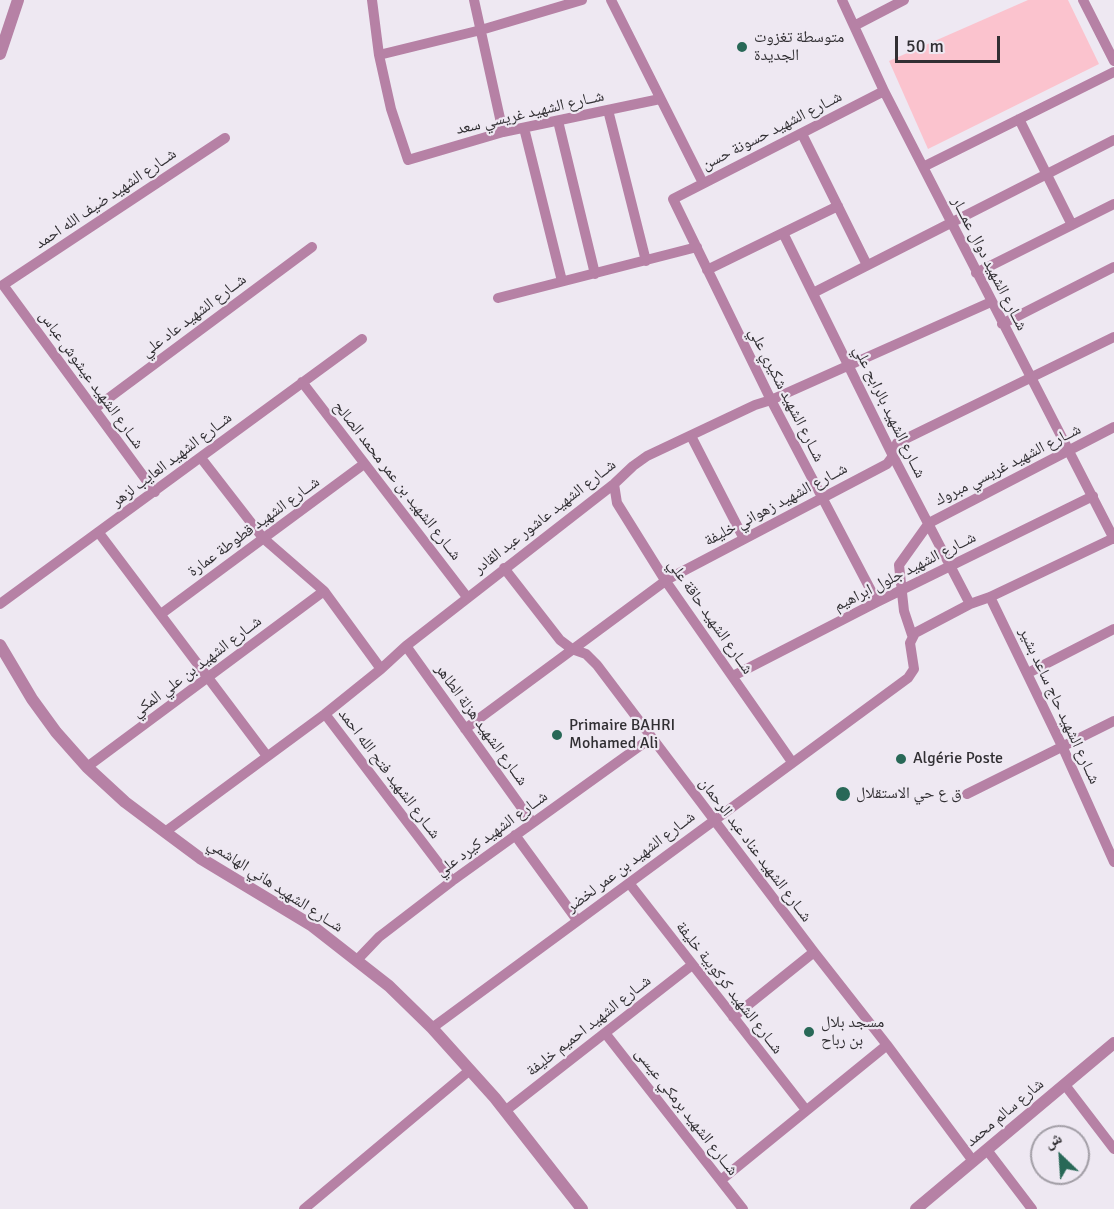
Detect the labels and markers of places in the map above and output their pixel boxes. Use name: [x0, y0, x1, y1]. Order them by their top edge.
place label: متوسطة تغزوت الجديدة: [754, 28, 844, 66]
marker: متوسطة تغزوت الجديدة: [735, 40, 749, 54]
place label: Primaire BAHRI Mohamed Ali: [569, 716, 675, 754]
marker: Primaire BAHRI Mohamed Ali: [550, 728, 564, 742]
place label: Algérie Poste: [913, 749, 1003, 769]
marker: Algérie Poste: [894, 752, 908, 766]
place label: ق ع حي الاستقلال: [856, 784, 962, 804]
marker: ق ع حي الاستقلال: [834, 785, 852, 803]
place label: مسجد بلال بن رباح: [821, 1013, 884, 1051]
marker: مسجد بلال بن رباح: [802, 1025, 816, 1039]

